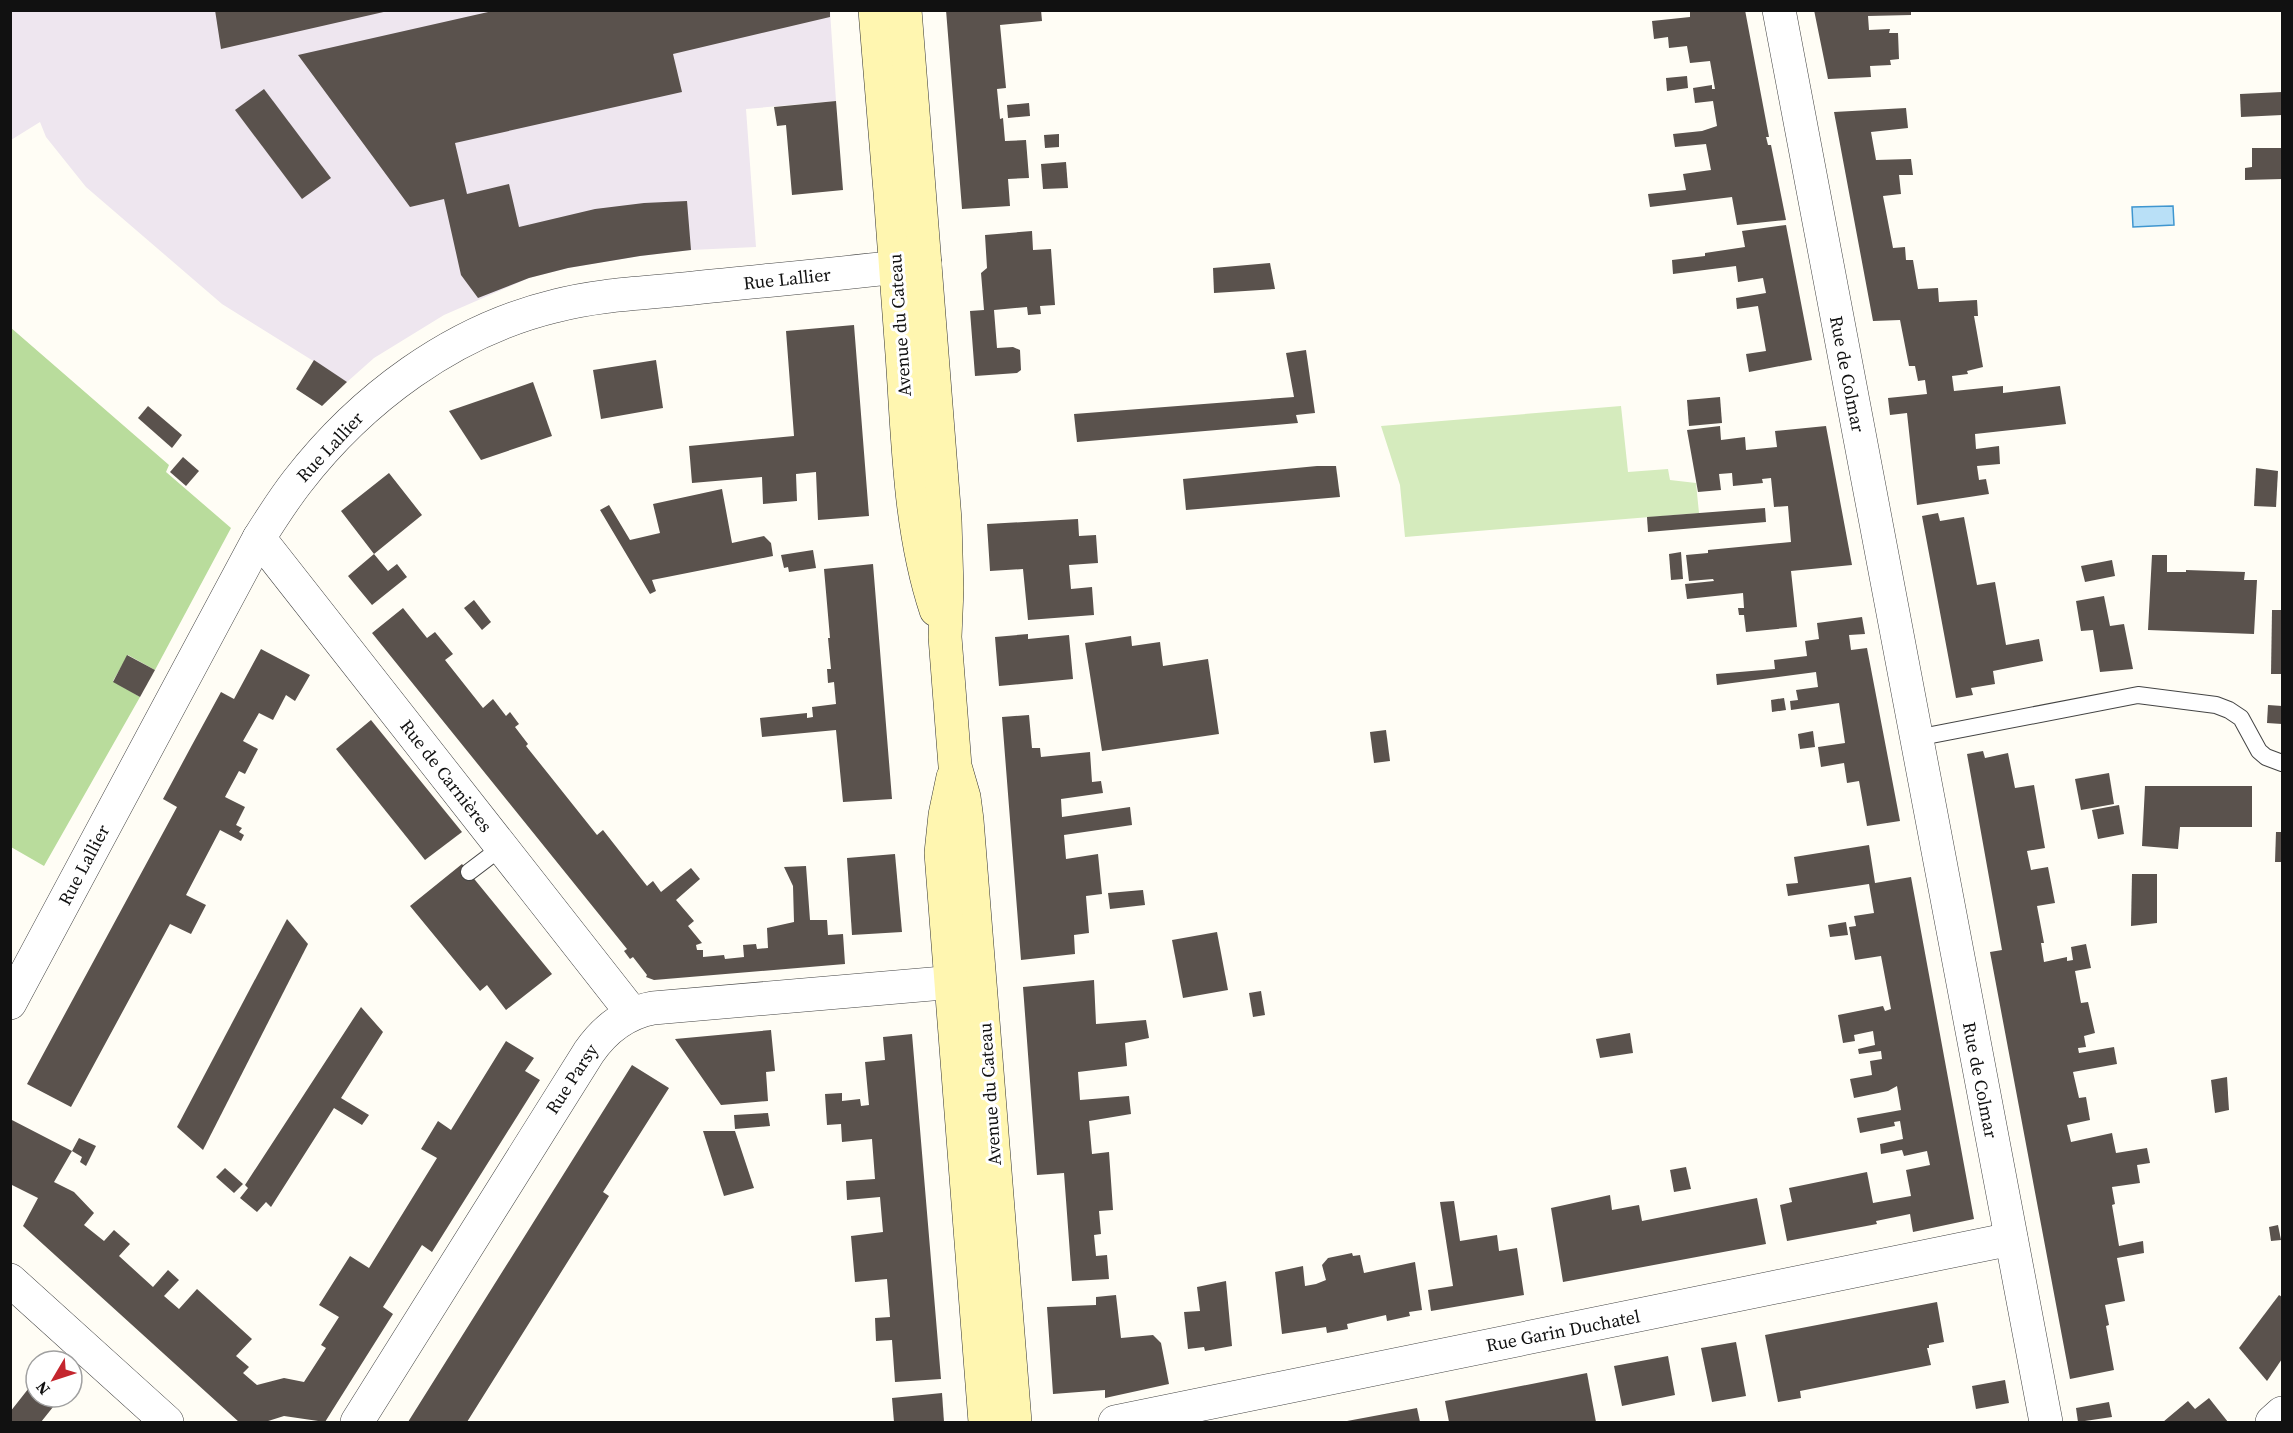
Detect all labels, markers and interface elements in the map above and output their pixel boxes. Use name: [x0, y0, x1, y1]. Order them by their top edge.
street label: Avenue du Cateau: [882, 253, 917, 397]
street label: Rue Lallier: [742, 261, 832, 296]
street label: Rue de Colmar: [1824, 314, 1871, 435]
street label: Rue Lallier: [290, 406, 369, 487]
street label: Rue de Carnières: [394, 714, 498, 837]
street label: Rue Lallier: [52, 820, 115, 909]
street label: Rue de Colmar: [1957, 1020, 2004, 1141]
street label: Avenue du Cateau: [972, 1022, 1007, 1166]
street label: Rue Parsy: [539, 1038, 604, 1119]
street label: Rue Garin Duchatel: [1484, 1303, 1642, 1358]
north arrow: [24, 1349, 84, 1409]
text: N: [30, 1377, 55, 1400]

